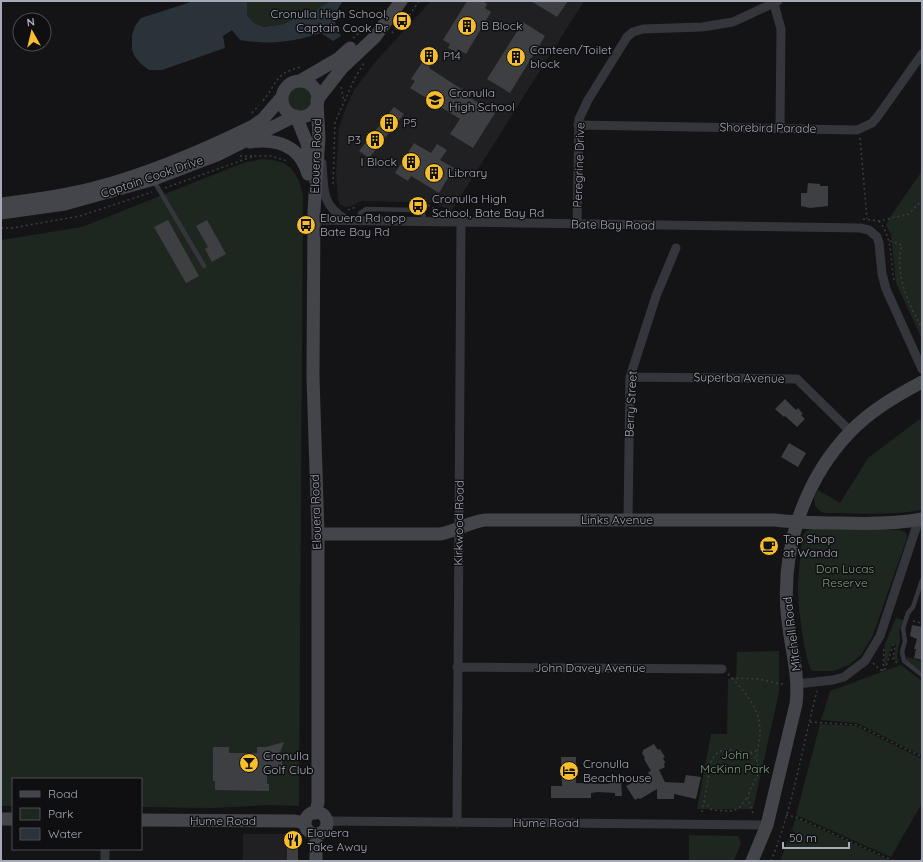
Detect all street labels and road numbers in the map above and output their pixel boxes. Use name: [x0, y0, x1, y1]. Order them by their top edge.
street label: Elouera Road: [307, 118, 324, 194]
street label: Shorebird Parade: [719, 119, 817, 136]
street label: Peregrine Drive: [570, 122, 587, 208]
street label: Captain Cook Drive: [99, 152, 205, 201]
street label: Bate Bay Road: [571, 216, 655, 233]
street label: Superba Avenue: [693, 369, 785, 386]
street label: Berry Street: [621, 370, 640, 438]
street label: Elouera Road: [307, 474, 324, 550]
street label: Kirkwood Road: [450, 480, 467, 566]
street label: Links Avenue: [581, 512, 653, 527]
street label: Mitchell Road: [779, 596, 804, 672]
street label: John Davey Avenue: [534, 660, 646, 675]
street label: Hume Road: [190, 813, 256, 828]
street label: Hume Road: [513, 815, 579, 830]

